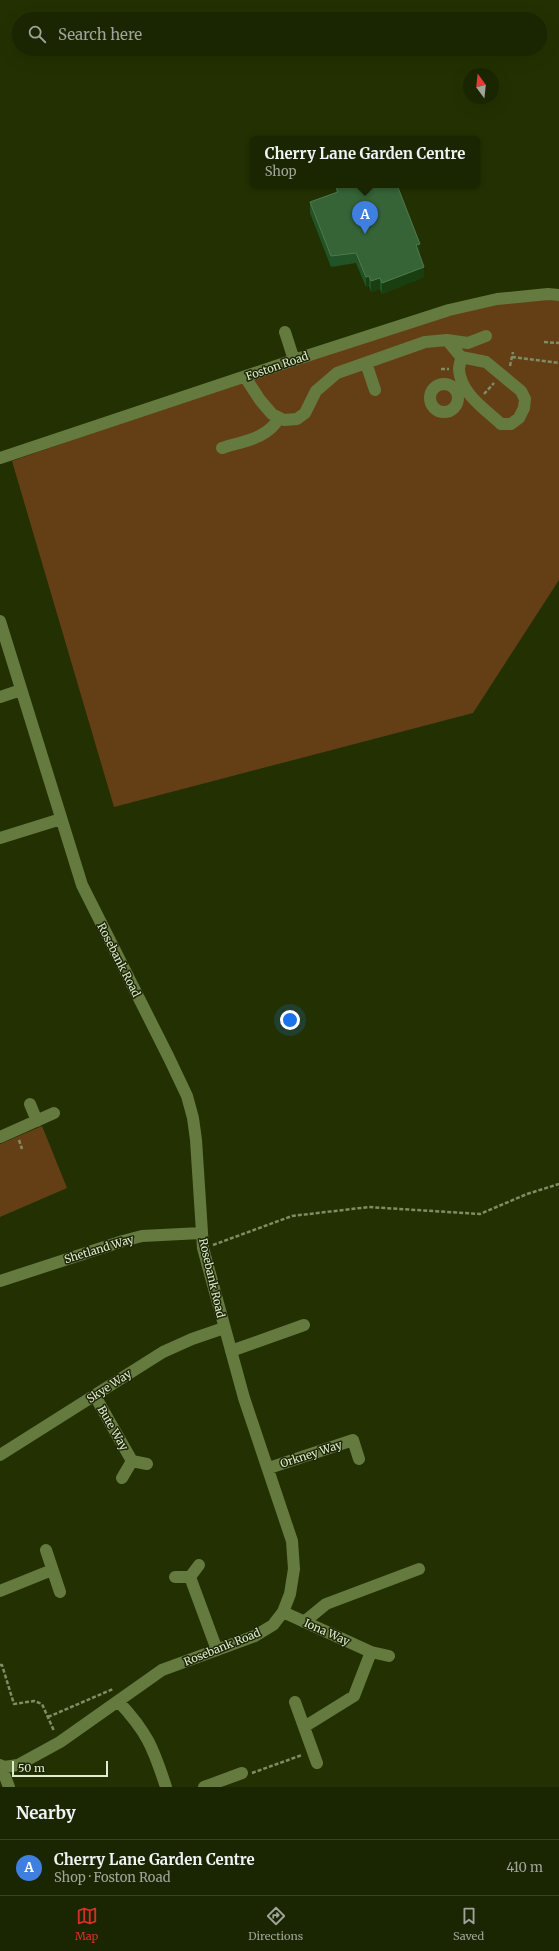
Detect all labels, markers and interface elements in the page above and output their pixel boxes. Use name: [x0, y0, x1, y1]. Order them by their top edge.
search box: [12, 12, 547, 56]
icon: search: [26, 23, 48, 45]
text: Search here: [58, 25, 142, 44]
north arrow: [463, 68, 499, 104]
popup: [250, 136, 480, 188]
text: Cherry Lane Garden Centre: [265, 144, 465, 163]
text: Shop: [265, 163, 297, 180]
pin: A: [352, 201, 378, 234]
street label: Foston Road: [244, 349, 310, 383]
street label: Rosebank Road: [94, 921, 144, 1000]
your location: [280, 1010, 300, 1030]
street label: Shetland Way: [62, 1232, 136, 1266]
street label: Rosebank Road: [196, 1237, 228, 1320]
street label: Skye Way: [84, 1366, 135, 1406]
street label: Bute Way: [95, 1403, 132, 1453]
street label: Orkney Way: [278, 1437, 344, 1471]
street label: Iona Way: [302, 1616, 353, 1649]
street label: Rosebank Road: [182, 1625, 263, 1669]
scale bar: [12, 1759, 108, 1778]
text: 50 m: [18, 1761, 45, 1775]
text: Nearby: [16, 1802, 76, 1824]
text: Cherry Lane Garden Centre: [54, 1850, 255, 1869]
text: A: [24, 1859, 34, 1876]
text: 410 m: [506, 1859, 543, 1876]
text: Shop · Foston Road: [54, 1869, 171, 1886]
tab: Map: [75, 1905, 98, 1943]
tab: Directions: [248, 1905, 303, 1943]
tab: Saved: [453, 1905, 484, 1943]

